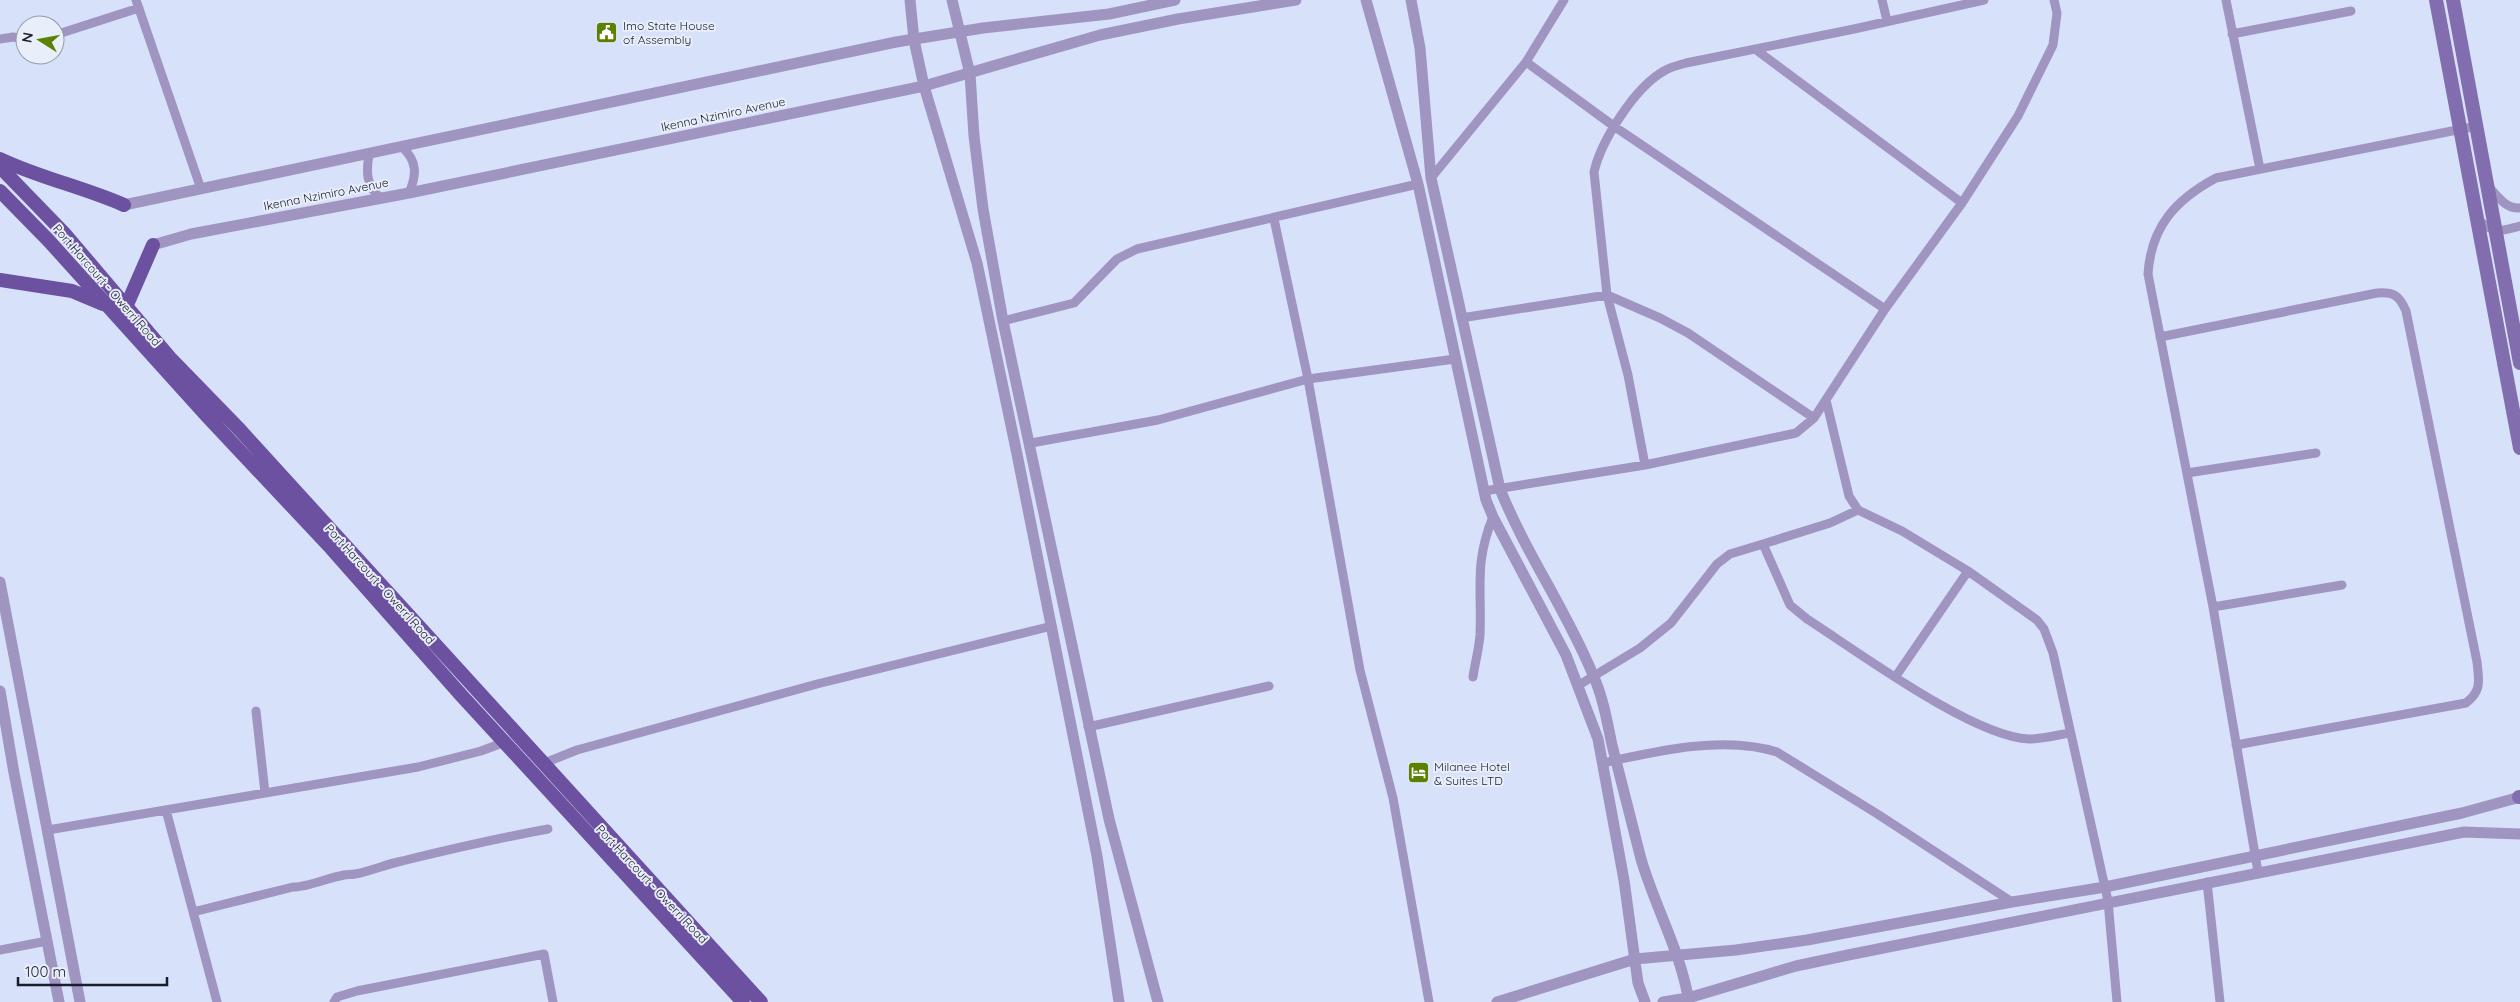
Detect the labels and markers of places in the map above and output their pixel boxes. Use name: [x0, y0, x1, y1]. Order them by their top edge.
place label: Imo State House of Assembly: [623, 18, 715, 47]
public building icon: Imo State House of Assembly: [595, 20, 619, 44]
place label: Milanee Hotel & Suites LTD: [1434, 759, 1510, 788]
hotel icon: Milanee Hotel & Suites LTD: [1406, 761, 1430, 785]

